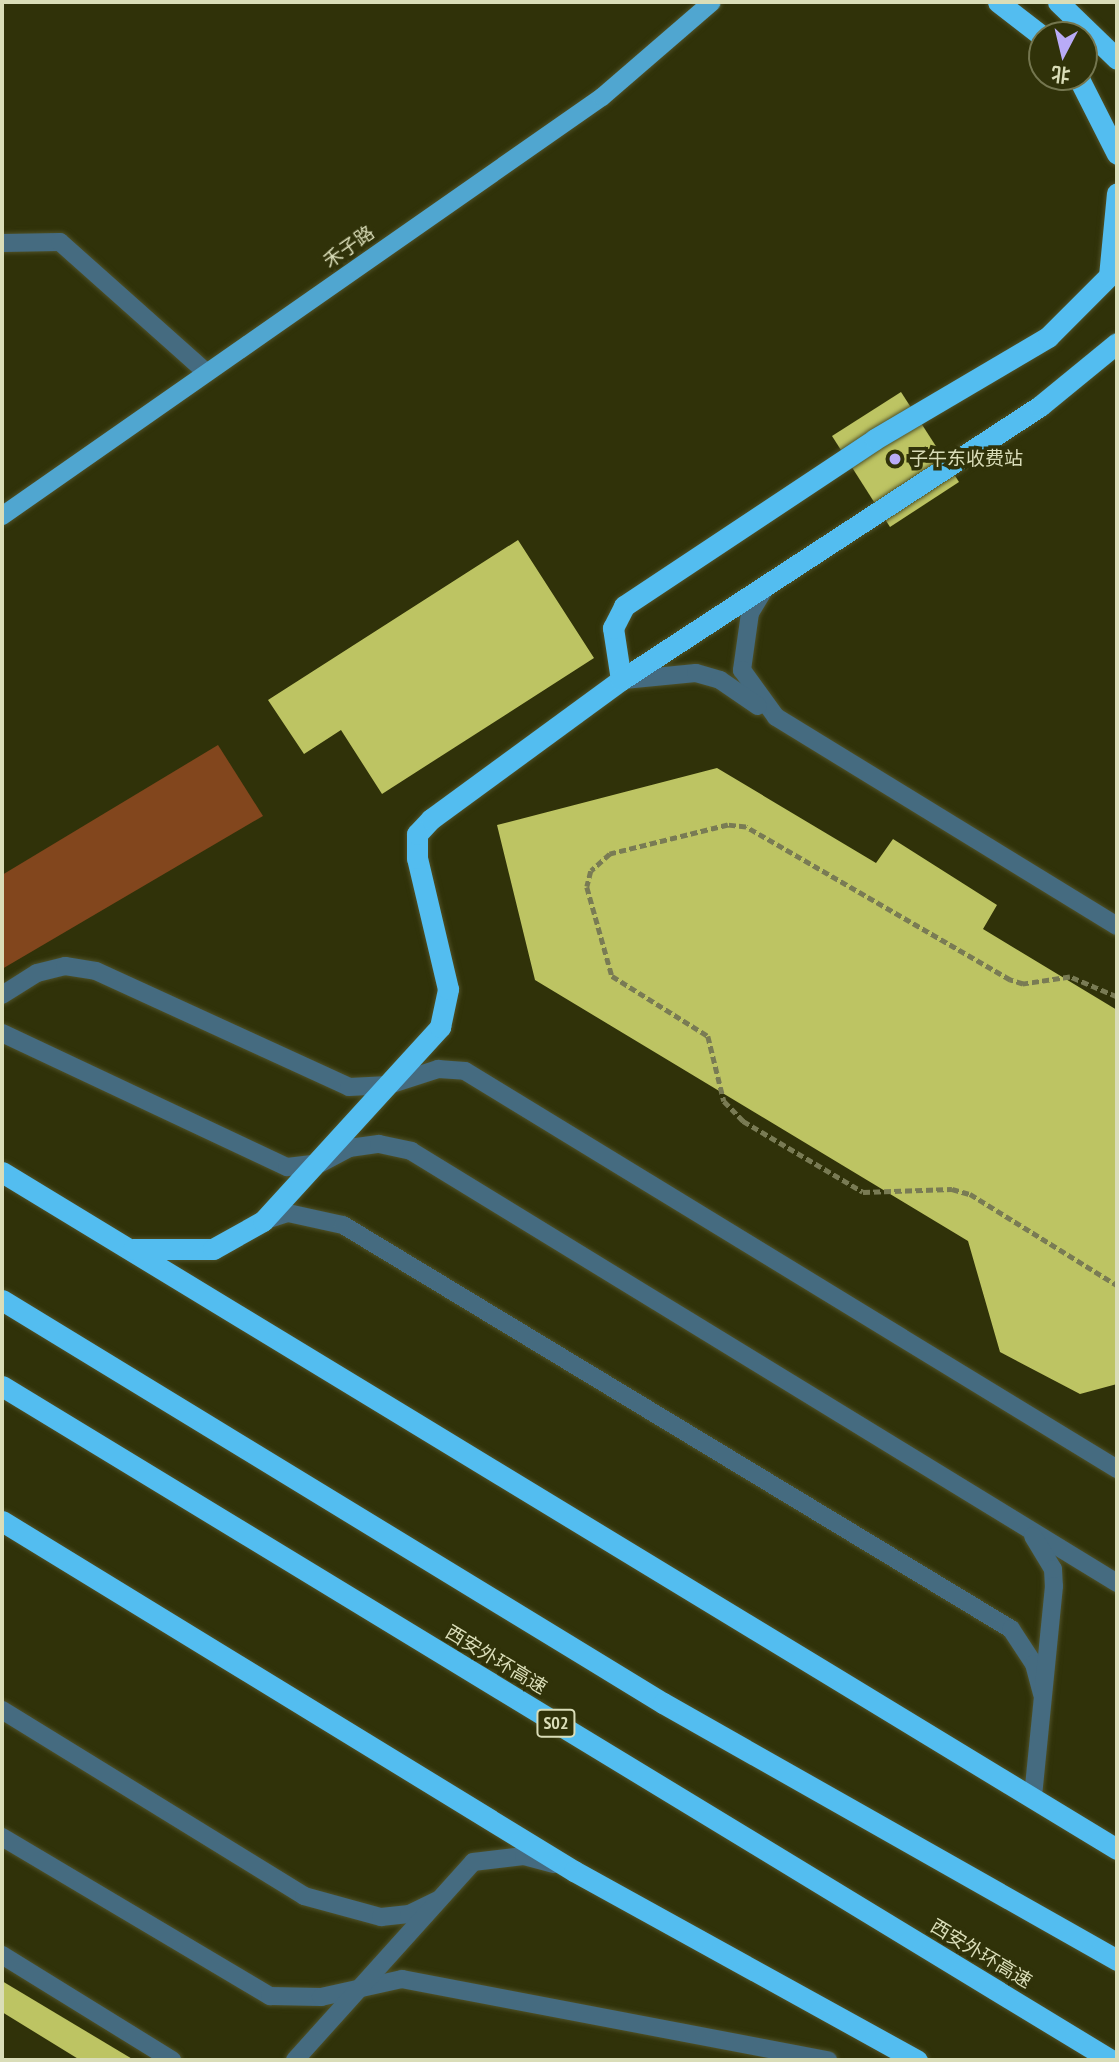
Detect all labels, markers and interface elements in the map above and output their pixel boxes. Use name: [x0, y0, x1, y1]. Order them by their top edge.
north arrow: [1028, 21, 1098, 91]
text: 北: [1050, 62, 1072, 88]
street label: 禾子路: [319, 221, 379, 273]
place label: 子午东收费站: [909, 448, 1023, 470]
marker: 子午东收费站: [887, 451, 903, 467]
street label: 西安外环高速: [441, 1621, 551, 1699]
road number: S02: [535, 1708, 577, 1738]
street label: 西安外环高速: [926, 1915, 1036, 1993]

